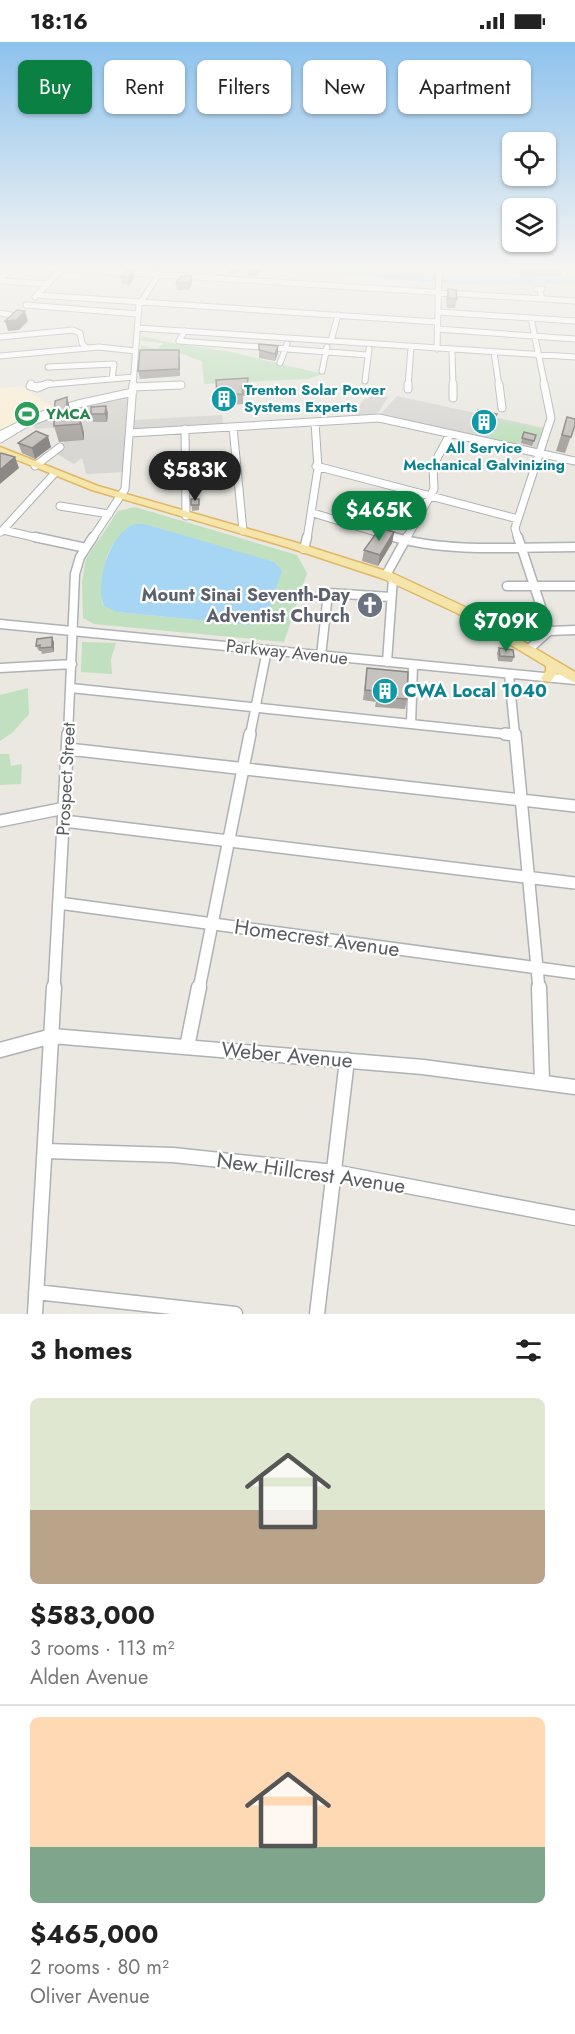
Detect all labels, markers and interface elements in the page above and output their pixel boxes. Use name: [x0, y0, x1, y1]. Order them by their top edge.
text: 18:16: [30, 5, 88, 37]
chip: Buy: [18, 60, 92, 114]
chip: Rent: [104, 60, 185, 114]
chip: Filters: [197, 60, 291, 114]
chip: New: [303, 60, 386, 114]
chip: Apartment: [398, 60, 531, 114]
map controls: [502, 132, 556, 252]
button: locate: [502, 132, 556, 186]
button: layers: [502, 198, 556, 252]
place label: Trenton Solar Power Systems Experts: [244, 379, 386, 418]
building icon: Trenton Solar Power Systems Experts: [209, 384, 239, 414]
sports icon: YMCA: [12, 399, 42, 429]
place label: YMCA: [45, 403, 92, 425]
building icon: All Service Mechanical Galvinizing: [469, 407, 499, 437]
place label: All Service Mechanical Galvinizing: [403, 437, 565, 476]
pin: $583K: [153, 451, 237, 502]
text: $583K: [163, 456, 227, 485]
pin: $465K: [337, 491, 421, 542]
text: $465K: [346, 496, 412, 525]
place label: Mount Sinai Seventh-Day Adventist Church: [142, 582, 351, 629]
church icon: Mount Sinai Seventh-Day Adventist Church: [355, 590, 385, 620]
pin: $709K: [464, 602, 548, 653]
text: $709K: [473, 607, 539, 636]
street label: Parkway Avenue: [225, 633, 349, 671]
building icon: CWA Local 1040: [370, 676, 400, 706]
place label: CWA Local 1040: [404, 678, 547, 704]
street label: Prospect Street: [50, 721, 82, 836]
street label: Homecrest Avenue: [232, 912, 402, 964]
street label: Weber Avenue: [220, 1034, 354, 1076]
street label: New Hillcrest Avenue: [215, 1145, 408, 1201]
text: 3 homes: [30, 1331, 132, 1369]
icon: filters: [512, 1334, 545, 1367]
icon: home: [234, 1437, 342, 1545]
text: $583,000: [30, 1596, 155, 1634]
text: 3 rooms · 113 m²: [30, 1634, 174, 1663]
text: Alden Avenue: [30, 1663, 148, 1692]
icon: home: [234, 1756, 342, 1864]
text: $465,000: [30, 1915, 159, 1953]
text: 2 rooms · 80 m²: [30, 1953, 169, 1982]
text: Oliver Avenue: [30, 1982, 150, 2011]

